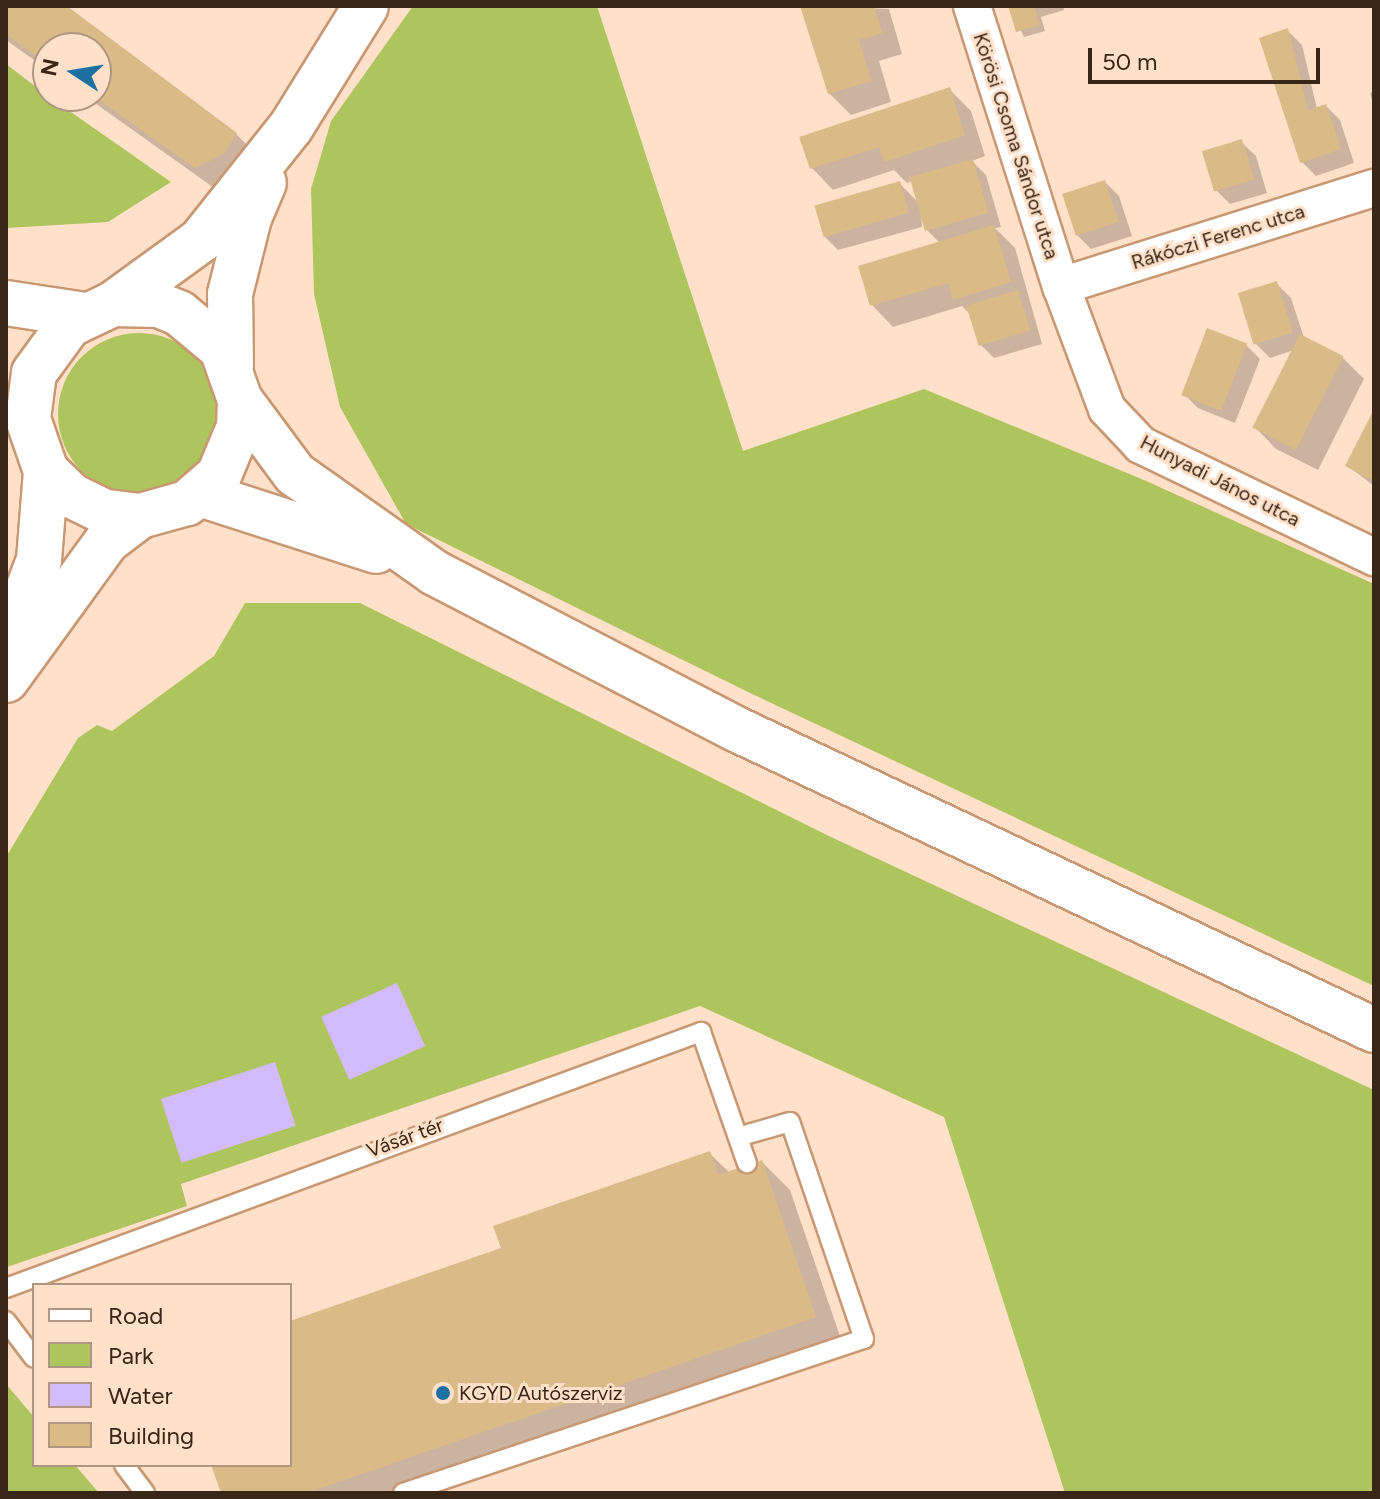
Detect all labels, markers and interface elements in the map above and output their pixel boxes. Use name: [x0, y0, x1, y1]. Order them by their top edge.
street label: Körösi Csoma Sándor utca: [968, 30, 1064, 262]
north arrow: [32, 32, 112, 112]
scale bar: [1092, 32, 1324, 82]
text: 50 m: [1102, 47, 1158, 76]
text: N: [35, 56, 65, 78]
street label: Rákóczi Ferenc utca: [1128, 199, 1308, 275]
street label: Hunyadi János utca: [1136, 430, 1304, 532]
street label: Vásár tér: [363, 1113, 447, 1163]
legend: [32, 1283, 292, 1467]
text: Road: [108, 1301, 163, 1330]
text: Park: [108, 1341, 154, 1370]
text: Water: [108, 1381, 173, 1410]
place label: KGYD Autószerviz: [459, 1381, 623, 1405]
marker: KGYD Autószerviz: [434, 1384, 452, 1402]
text: Building: [108, 1421, 194, 1450]

